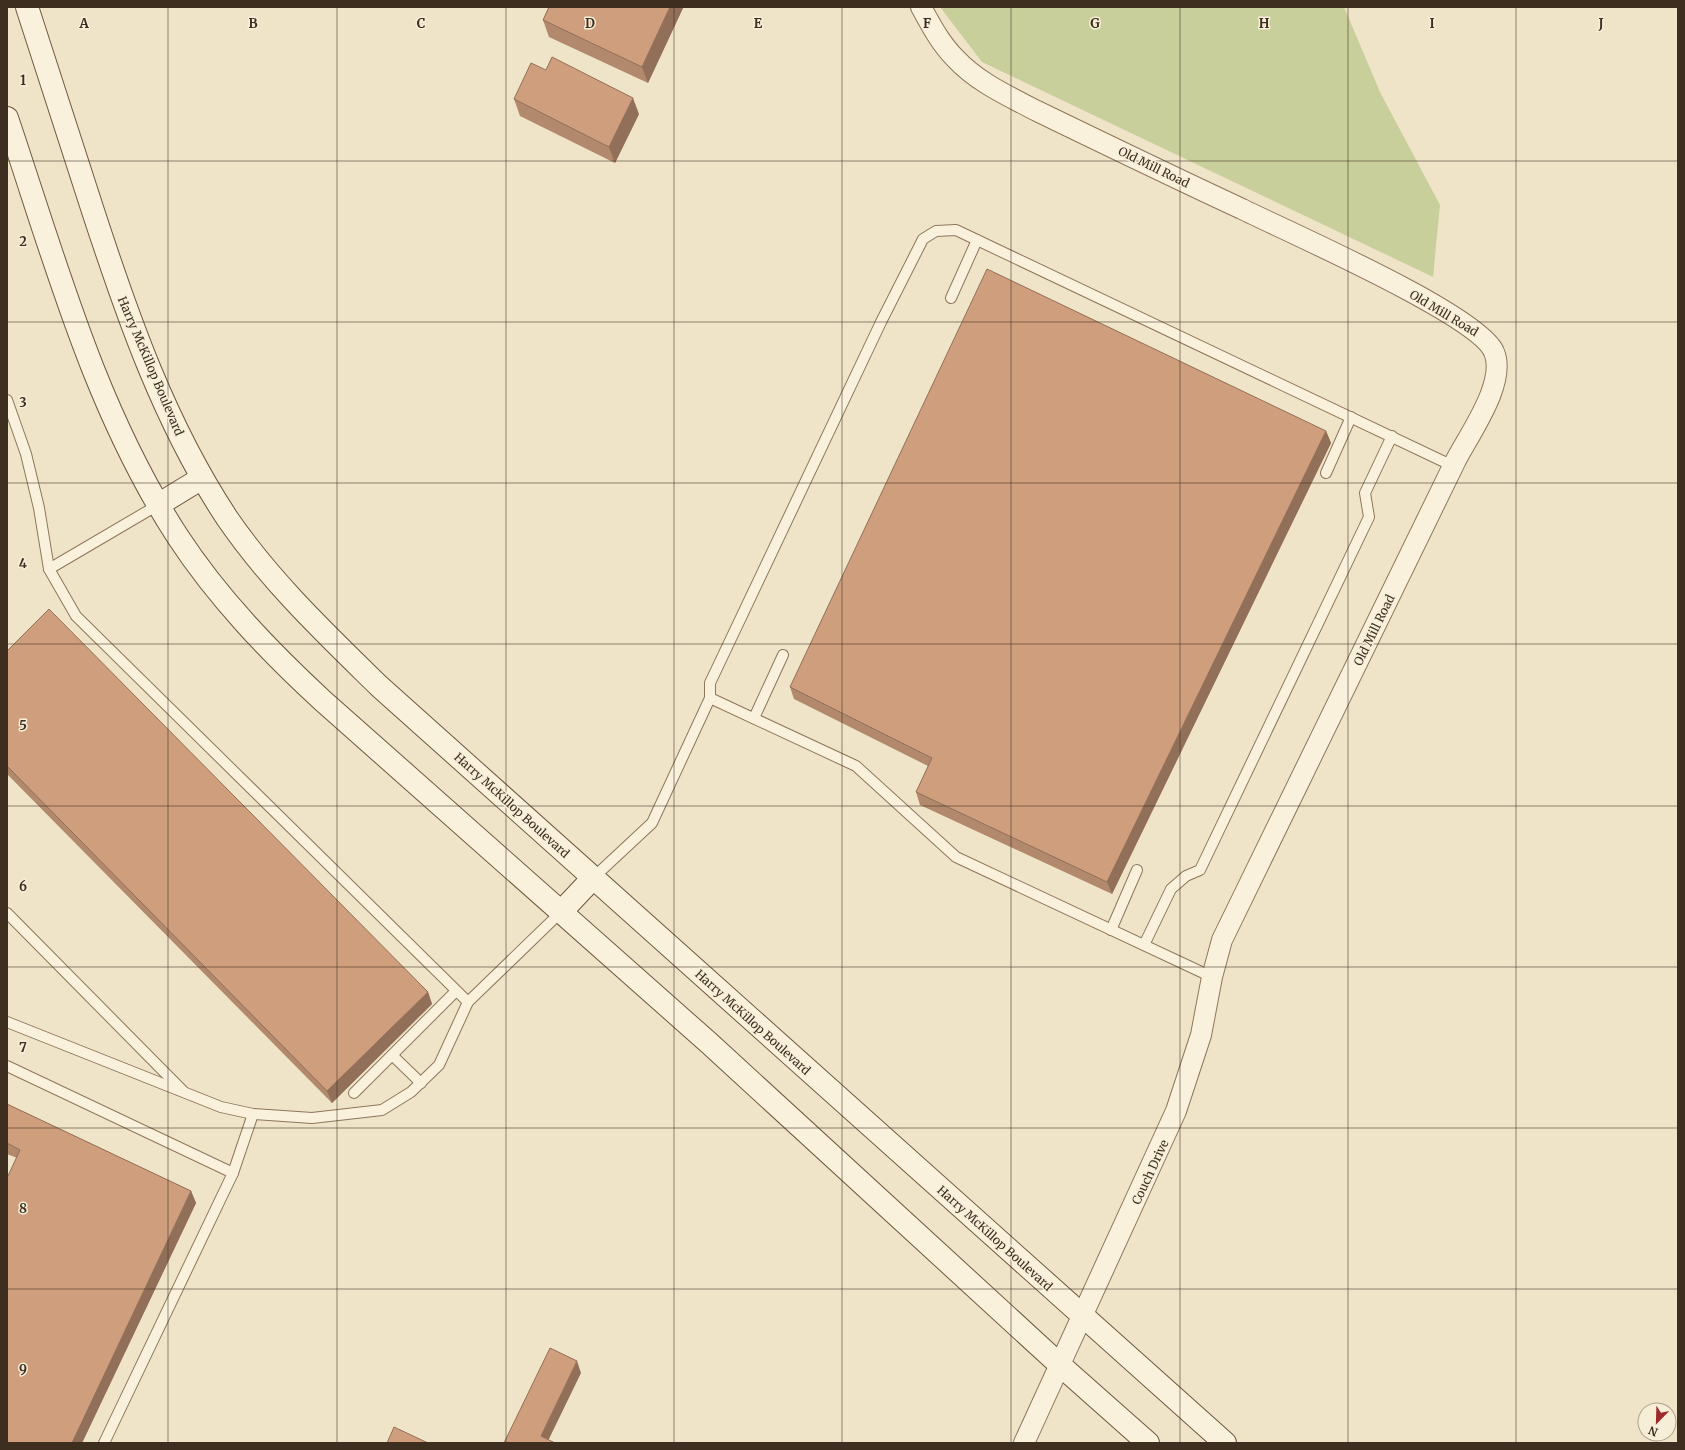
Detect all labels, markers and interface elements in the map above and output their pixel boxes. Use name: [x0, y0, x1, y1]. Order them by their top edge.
text: A: [78, 15, 89, 32]
text: B: [248, 15, 258, 32]
text: C: [417, 15, 426, 32]
text: D: [585, 15, 595, 32]
text: E: [754, 15, 763, 32]
text: F: [923, 15, 931, 32]
text: G: [1090, 15, 1100, 32]
text: H: [1259, 15, 1270, 32]
text: I: [1429, 15, 1435, 32]
text: J: [1597, 15, 1604, 32]
text: 1: [20, 72, 26, 89]
street label: Old Mill Road: [1116, 143, 1192, 191]
text: 2: [19, 233, 27, 250]
street label: Old Mill Road: [1407, 287, 1481, 339]
street label: Harry McKillop Boulevard: [115, 294, 187, 438]
text: 3: [19, 394, 27, 411]
text: 4: [19, 555, 28, 572]
street label: Old Mill Road: [1350, 592, 1398, 668]
text: 5: [19, 717, 27, 734]
street label: Harry McKillop Boulevard: [451, 749, 573, 861]
text: 6: [19, 878, 27, 895]
street label: Harry McKillop Boulevard: [692, 966, 814, 1078]
text: 7: [19, 1039, 27, 1056]
street label: Couch Drive: [1128, 1137, 1172, 1207]
street label: Harry McKillop Boulevard: [934, 1182, 1056, 1294]
text: 8: [19, 1200, 27, 1217]
text: 9: [19, 1361, 27, 1378]
north arrow: [1637, 1402, 1677, 1442]
text: N: [1646, 1423, 1660, 1439]

